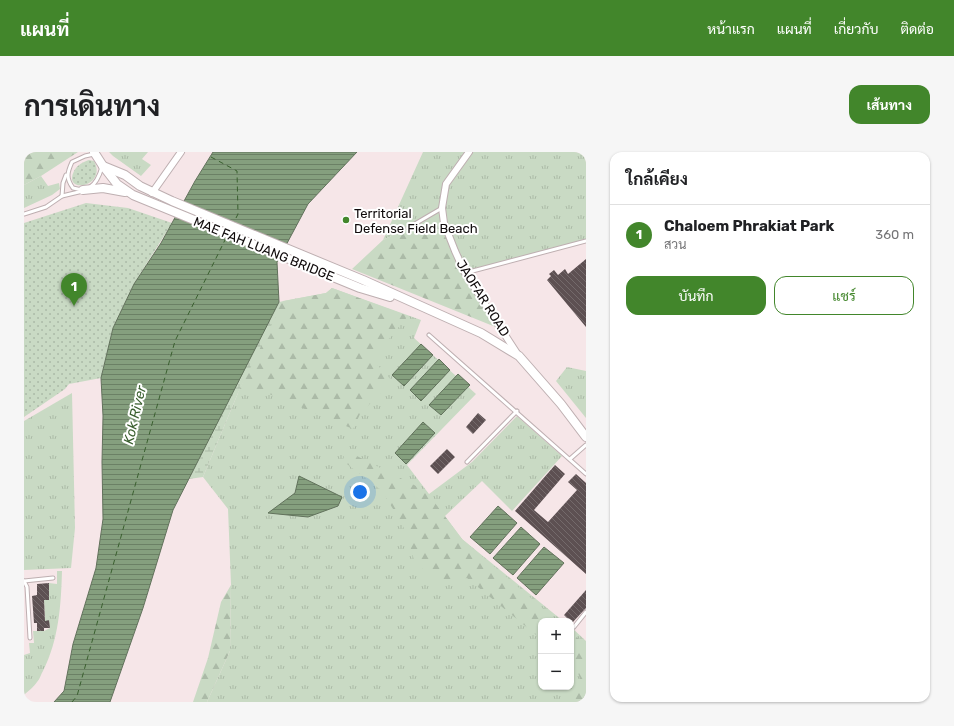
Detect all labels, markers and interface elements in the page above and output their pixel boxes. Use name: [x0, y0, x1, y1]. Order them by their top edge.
text: แผนที่: [20, 18, 69, 41]
text: หน้าแรก: [707, 21, 755, 38]
text: แผนที่: [777, 21, 812, 38]
text: เกี่ยวกับ: [834, 21, 878, 38]
text: ติดต่อ: [900, 21, 934, 38]
button: เส้นทาง: [849, 85, 930, 124]
text: การเดินทาง: [24, 90, 160, 123]
text: ใกล้เคียง: [626, 169, 688, 189]
place label: Territorial Defense Field Beach: [354, 206, 478, 236]
street label: MAE FAH LUANG BRIDGE: [191, 214, 337, 284]
marker: Territorial Defense Field Beach: [341, 215, 351, 225]
text: Chaloem Phrakiat Park: [664, 217, 834, 235]
text: 1: [636, 227, 642, 242]
text: 360 m: [875, 227, 914, 242]
text: สวน: [664, 237, 686, 252]
street label: JAOFAR ROAD: [453, 257, 513, 339]
pin: 1: [61, 273, 87, 306]
button: บันทึก: [626, 276, 766, 315]
button: แชร์: [774, 276, 914, 315]
water label: Kok River: [120, 383, 150, 446]
your location: [350, 482, 370, 502]
map controls: [538, 618, 574, 690]
button: +: [538, 618, 574, 654]
button: −: [538, 654, 574, 690]

